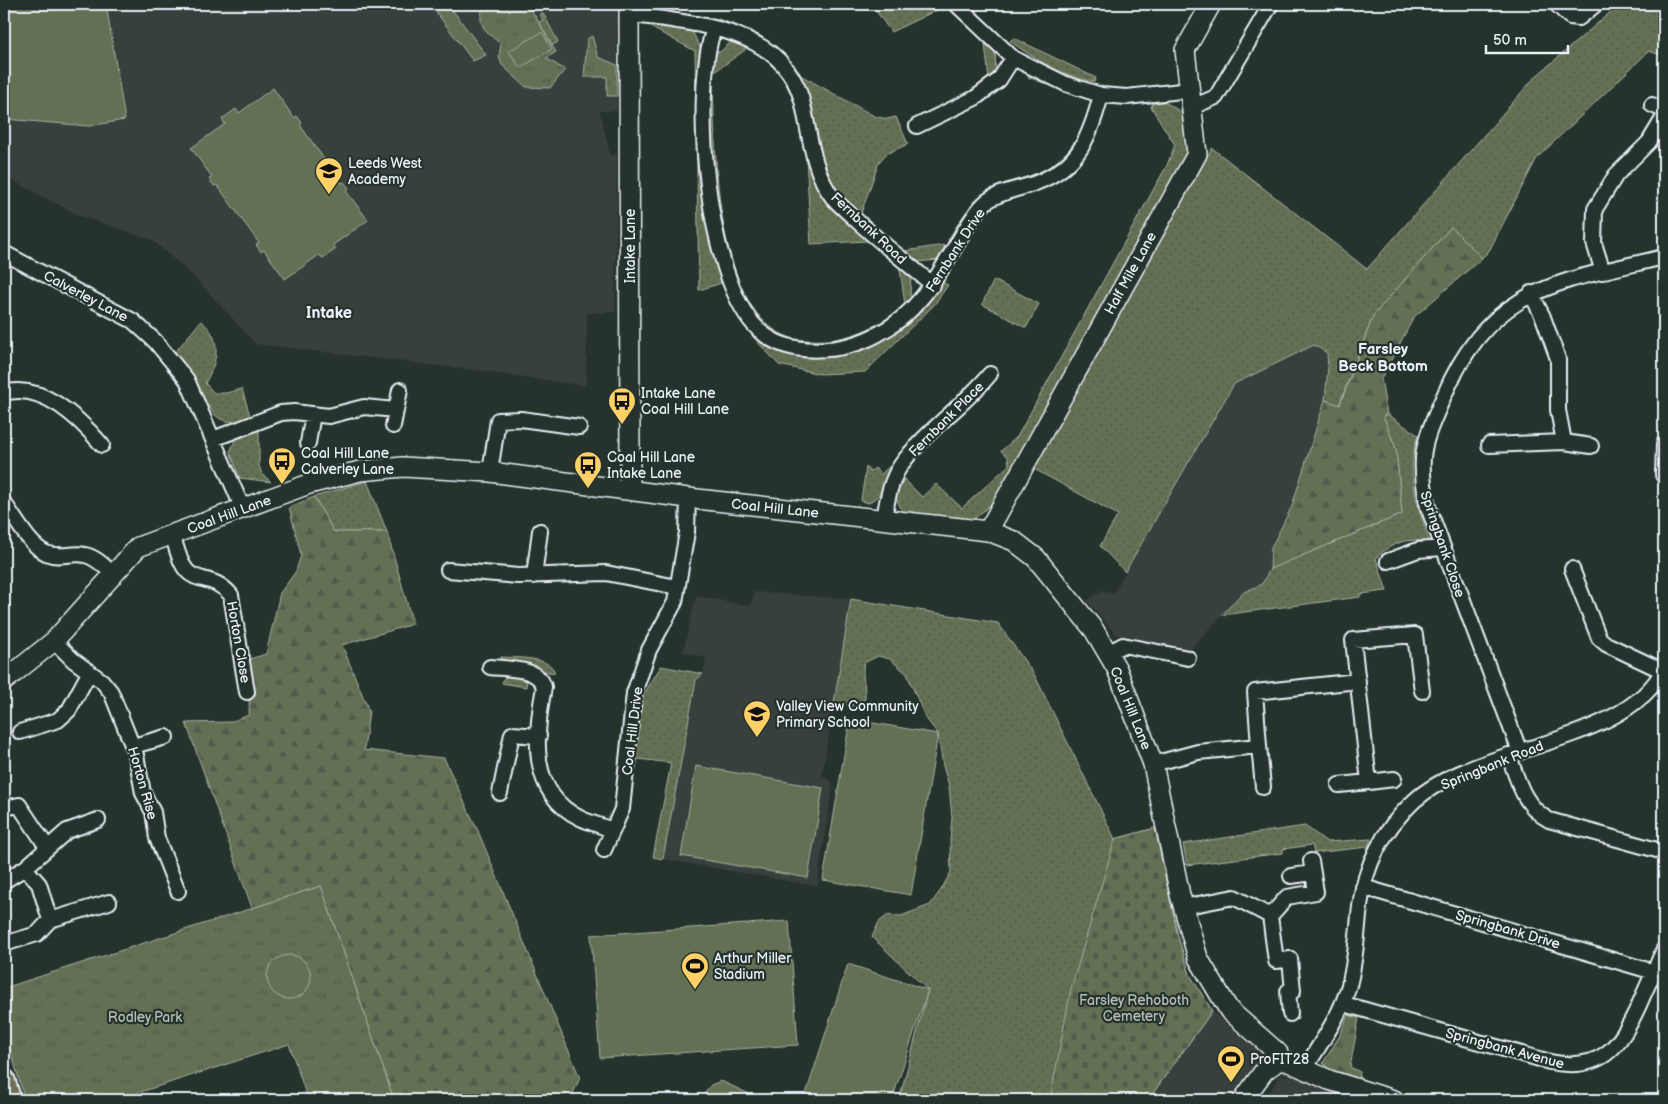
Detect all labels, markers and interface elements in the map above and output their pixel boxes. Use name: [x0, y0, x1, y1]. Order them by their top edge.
scale bar: [1486, 22, 1568, 54]
text: 50 m: [1493, 31, 1527, 50]
place label: Leeds West Academy: [348, 155, 423, 188]
school or university icon: Leeds West Academy: [314, 156, 344, 195]
street label: Fernbank Road: [827, 189, 910, 268]
street label: Fernbank Drive: [922, 205, 989, 295]
street label: Intake Lane: [622, 209, 639, 283]
street label: Half Mile Lane: [1101, 229, 1160, 317]
street label: Calverley Lane: [41, 267, 131, 326]
district label: Intake: [306, 304, 352, 323]
district label: Farsley Beck Bottom: [1338, 340, 1428, 376]
street label: Fernbank Place: [905, 378, 987, 460]
place label: Intake Lane Coal Hill Lane: [641, 385, 729, 418]
bus stop icon: Intake Lane Coal Hill Lane: [607, 386, 637, 425]
place label: Coal Hill Lane Calverley Lane: [301, 445, 394, 478]
bus stop icon: Coal Hill Lane Calverley Lane: [267, 446, 297, 485]
place label: Coal Hill Lane Intake Lane: [607, 449, 695, 482]
bus stop icon: Coal Hill Lane Intake Lane: [573, 450, 603, 489]
street label: Springbank Close: [1416, 489, 1469, 600]
street label: Coal Hill Lane: [185, 491, 273, 538]
street label: Coal Hill Lane: [730, 495, 820, 522]
street label: Horton Close: [223, 600, 254, 684]
street label: Coal Hill Lane: [1106, 664, 1155, 752]
street label: Coal Hill Drive: [619, 686, 646, 776]
place label: Valley View Community Primary School: [776, 698, 919, 731]
school or university icon: Valley View Community Primary School: [742, 699, 772, 738]
street label: Springbank Road: [1438, 737, 1546, 794]
street label: Horton Rise: [124, 745, 161, 822]
street label: Springbank Drive: [1454, 906, 1562, 953]
place label: Arthur Miller Stadium: [714, 950, 792, 983]
sports icon: Arthur Miller Stadium: [680, 951, 710, 990]
park label: Farsley Rehoboth Cemetery: [1079, 992, 1189, 1025]
park label: Rodley Park: [108, 1009, 182, 1026]
street label: Springbank Avenue: [1444, 1024, 1566, 1073]
sports icon: ProFIT28: [1216, 1044, 1246, 1083]
place label: ProFIT28: [1250, 1051, 1309, 1068]

